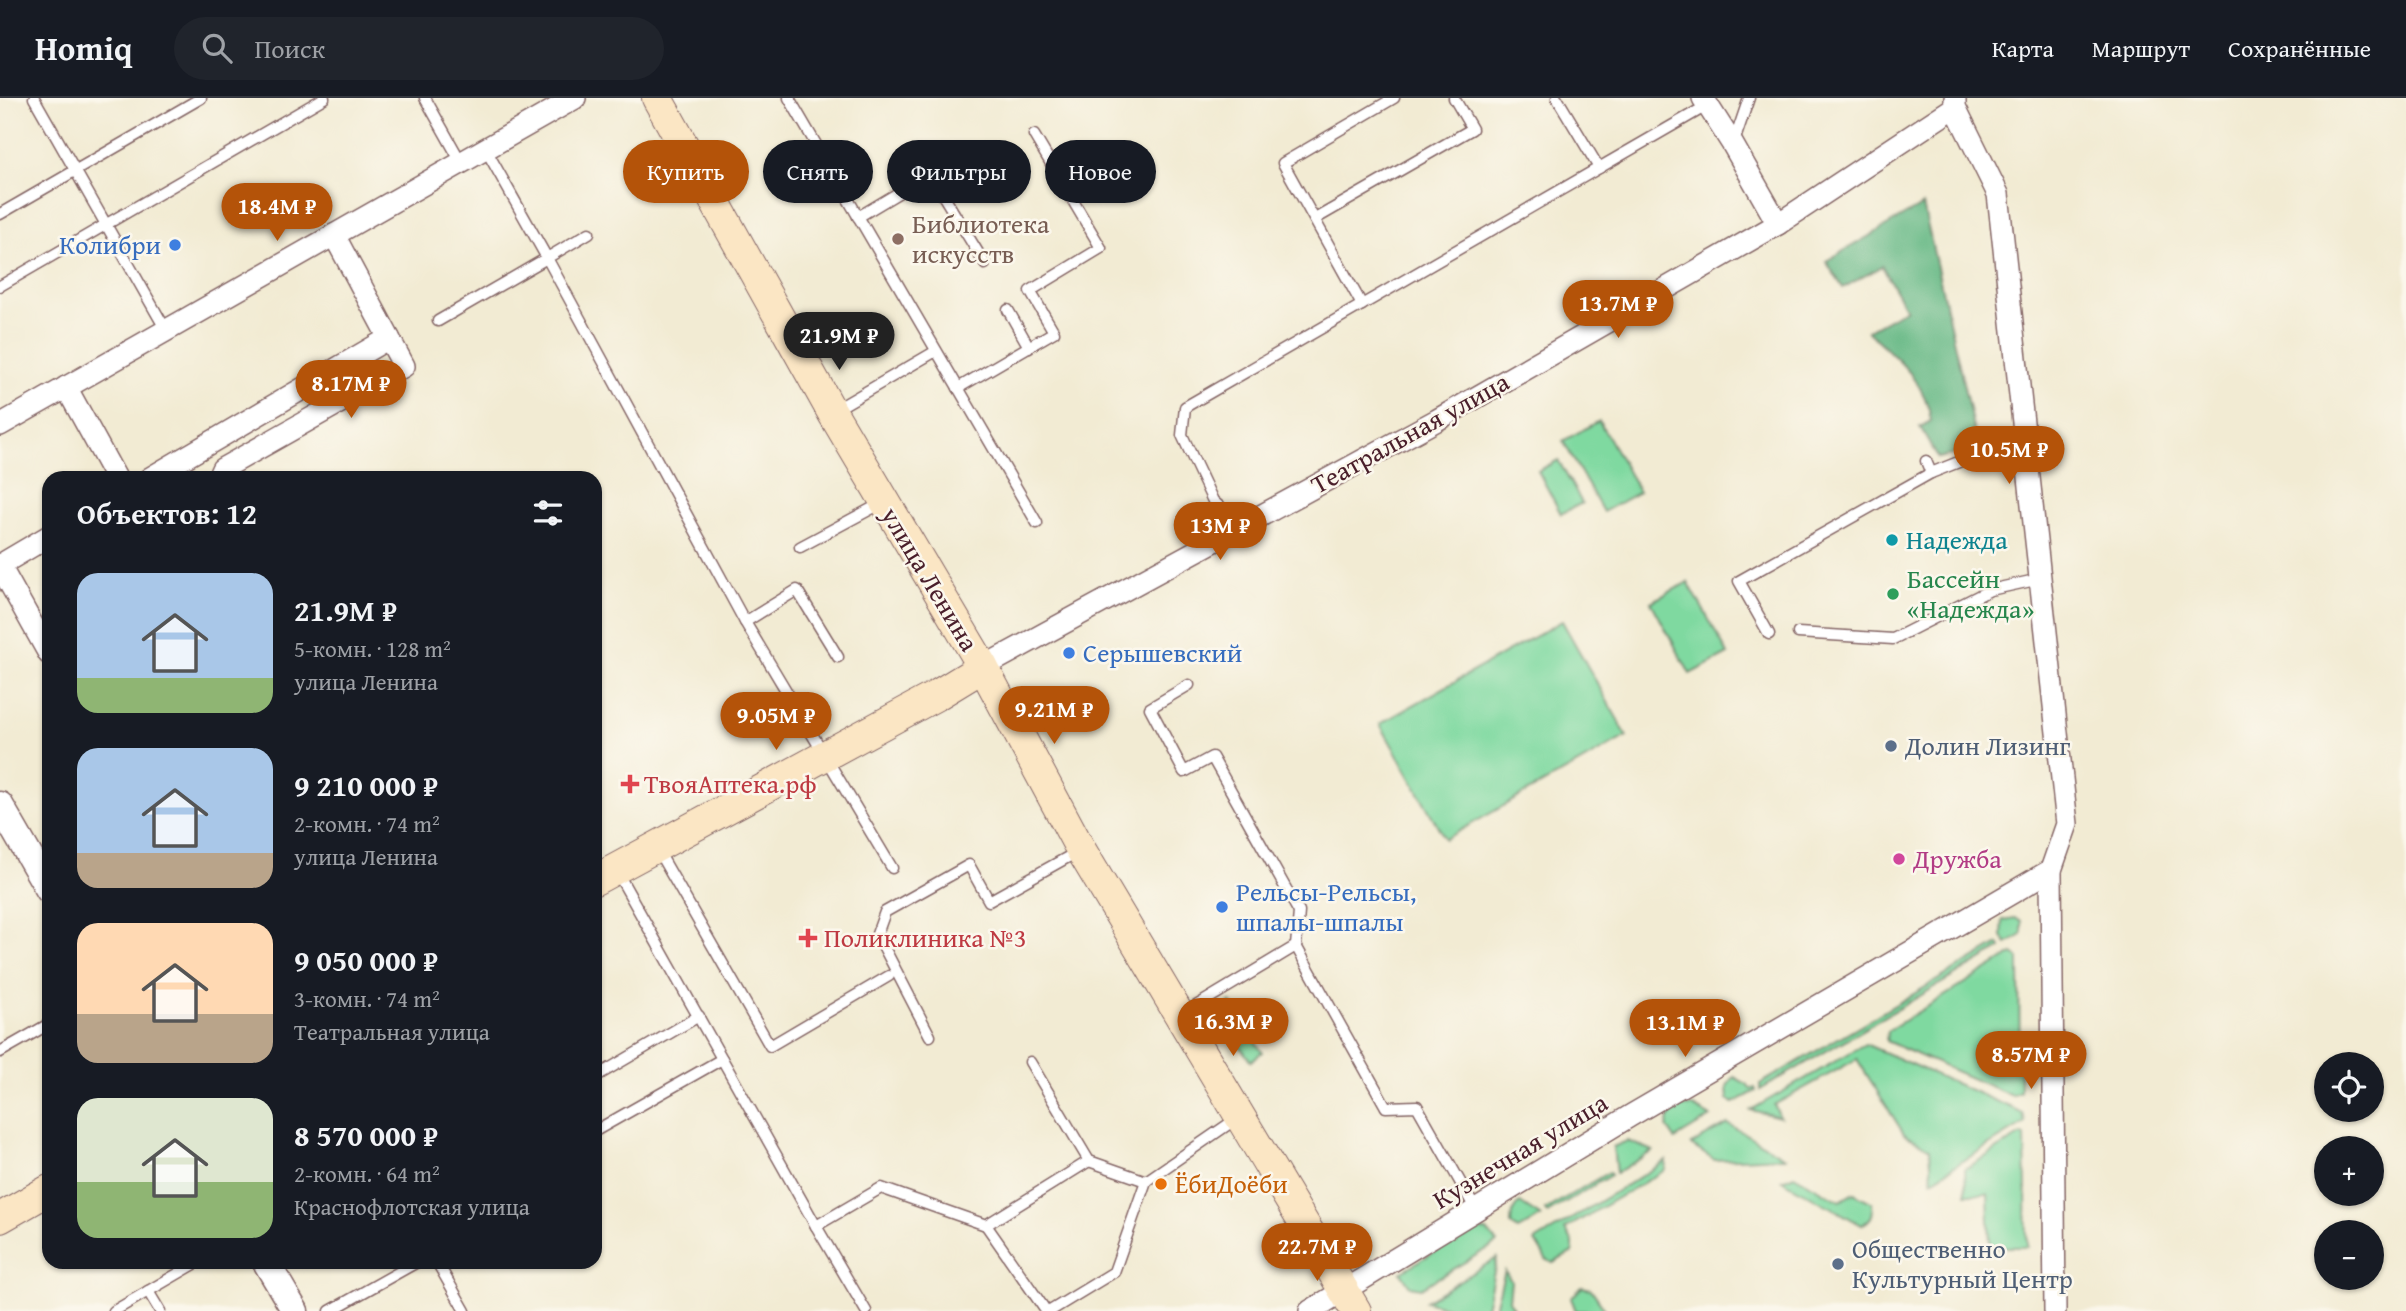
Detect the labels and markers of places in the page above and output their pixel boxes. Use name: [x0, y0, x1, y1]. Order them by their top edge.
pin: 18.4M ₽: [212, 184, 342, 243]
place label: Библиотека искусств: [912, 204, 1050, 273]
place label: Колибри: [59, 225, 161, 264]
marker: Библиотека искусств: [890, 231, 906, 247]
marker: Колибри: [167, 237, 183, 253]
pin: 13.7M ₽: [1553, 280, 1683, 340]
pin: 21.9M ₽: [774, 313, 904, 372]
pin: 8.17M ₽: [286, 360, 416, 420]
pin: 10.5M ₽: [1944, 426, 2074, 486]
pin: 13M ₽: [1171, 503, 1269, 562]
place label: Надежда: [1906, 520, 2008, 559]
marker: Надежда: [1884, 532, 1900, 548]
place label: Бассейн «Надежда»: [1907, 559, 2034, 628]
marker: Бассейн «Надежда»: [1885, 586, 1901, 602]
place label: Серышевский: [1083, 633, 1242, 672]
marker: Серышевский: [1061, 645, 1077, 661]
pin: 9.21M ₽: [989, 686, 1119, 746]
pin: 9.05M ₽: [711, 692, 841, 752]
place label: Долин Лизинг: [1904, 726, 2070, 765]
marker: Долин Лизинг: [1883, 738, 1899, 754]
place label: ТвояАптека.рф: [644, 764, 817, 803]
marker: ТвояАптека.рф: [622, 776, 638, 792]
place label: Дружба: [1912, 839, 2002, 878]
marker: Дружба: [1891, 851, 1907, 867]
place label: Рельсы-Рельсы, шпалы-шпалы: [1236, 872, 1416, 941]
marker: Рельсы-Рельсы, шпалы-шпалы: [1214, 899, 1230, 915]
place label: Поликлиника №3: [824, 918, 1027, 957]
marker: Поликлиника №3: [798, 928, 818, 948]
pin: 16.3M ₽: [1168, 998, 1298, 1058]
pin: 13.1M ₽: [1620, 1000, 1750, 1059]
pin: 8.57M ₽: [1966, 1032, 2096, 1091]
place label: ЁбиДоёби: [1175, 1164, 1288, 1203]
marker: ЁбиДоёби: [1153, 1176, 1169, 1192]
pin: 22.7M ₽: [1252, 1224, 1382, 1283]
place label: Общественно Культурный Центр: [1852, 1229, 2073, 1298]
marker: Общественно Культурный Центр: [1830, 1256, 1846, 1272]

